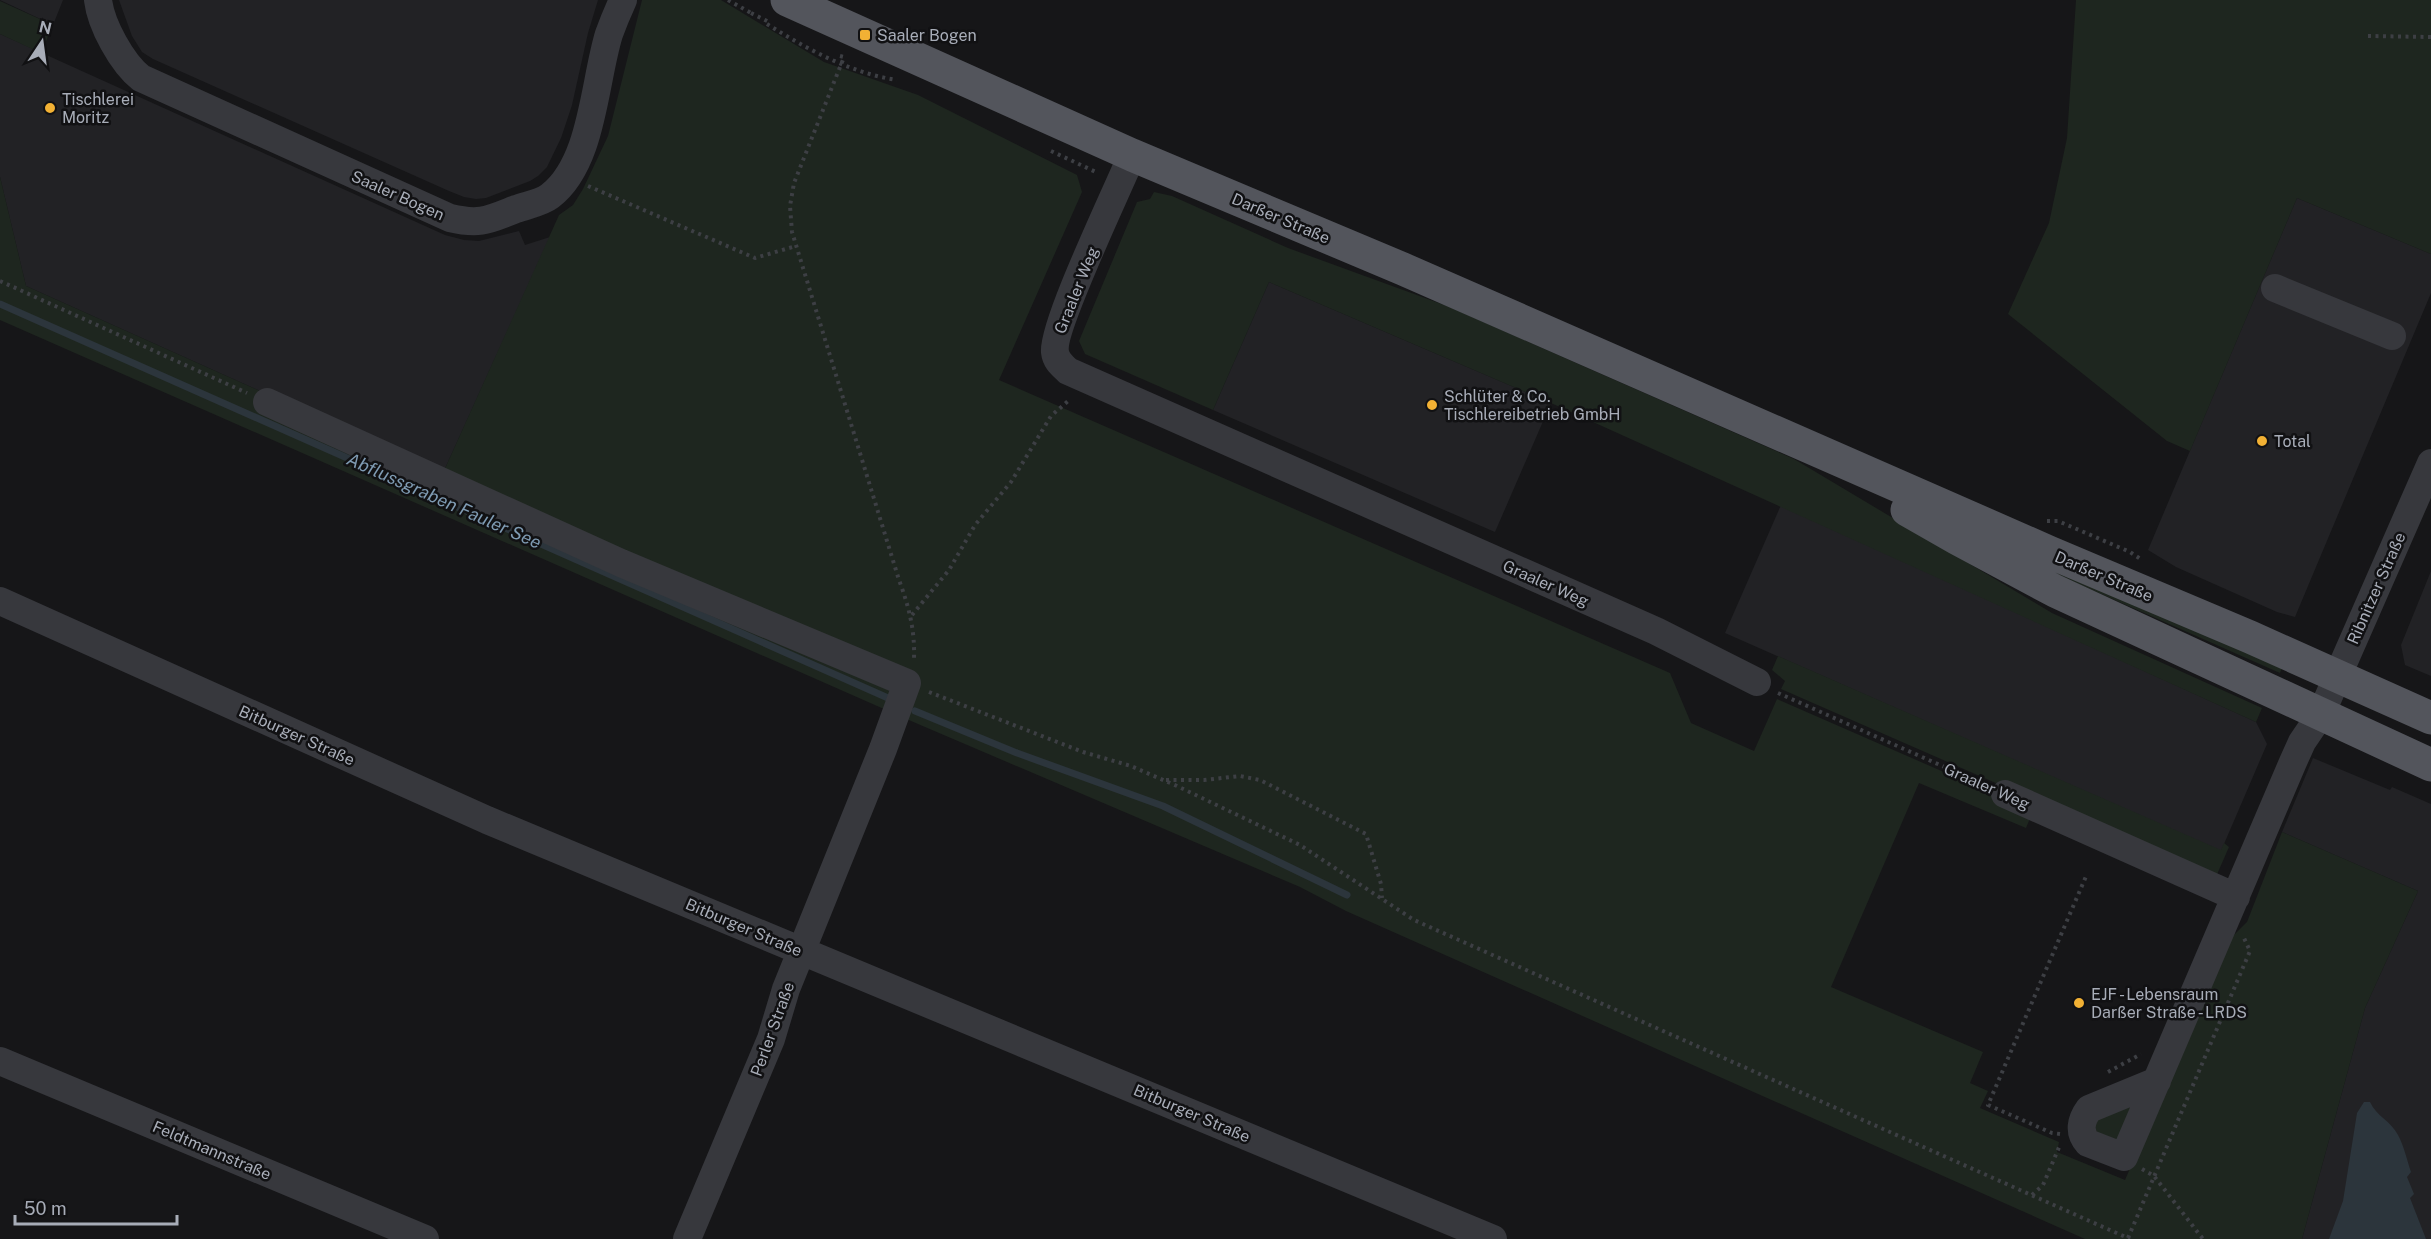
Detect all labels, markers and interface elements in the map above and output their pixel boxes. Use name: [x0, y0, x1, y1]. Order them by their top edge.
north arrow: [12, 12, 72, 72]
text: N: [37, 17, 53, 39]
place label: Saaler Bogen: [877, 26, 977, 45]
marker: Saaler Bogen: [858, 28, 872, 42]
place label: Tischlerei Moritz: [62, 90, 134, 127]
marker: Tischlerei Moritz: [43, 101, 57, 115]
street label: Saaler Bogen: [348, 166, 447, 224]
street label: Darßer Straße: [1229, 189, 1333, 248]
street label: Graaler Weg: [1050, 244, 1103, 336]
place label: Schlüter & Co. Tischlereibetrieb GmbH: [1444, 387, 1620, 424]
marker: Schlüter & Co. Tischlereibetrieb GmbH: [1425, 398, 1439, 412]
place label: Total: [2274, 432, 2311, 451]
marker: Total: [2255, 434, 2269, 448]
water label: Abflussgraben Fauler See: [344, 448, 545, 553]
street label: Ribnitzer Straße: [2343, 529, 2410, 647]
street label: Darßer Straße: [2052, 547, 2156, 606]
street label: Graaler Weg: [1500, 556, 1592, 611]
street label: Bitburger Straße: [236, 701, 358, 769]
street label: Graaler Weg: [1941, 759, 2033, 814]
street label: Bitburger Straße: [683, 894, 805, 961]
street label: Perler Straße: [747, 979, 798, 1079]
place label: EJF - Lebensraum Darßer Straße - LRDS: [2091, 985, 2247, 1022]
marker: EJF - Lebensraum Darßer Straße - LRDS: [2072, 996, 2086, 1010]
street label: Bitburger Straße: [1131, 1080, 1253, 1147]
street label: Feldtmannstraße: [150, 1117, 274, 1184]
scale bar: [15, 1188, 177, 1226]
text: 50 m: [24, 1198, 67, 1219]

